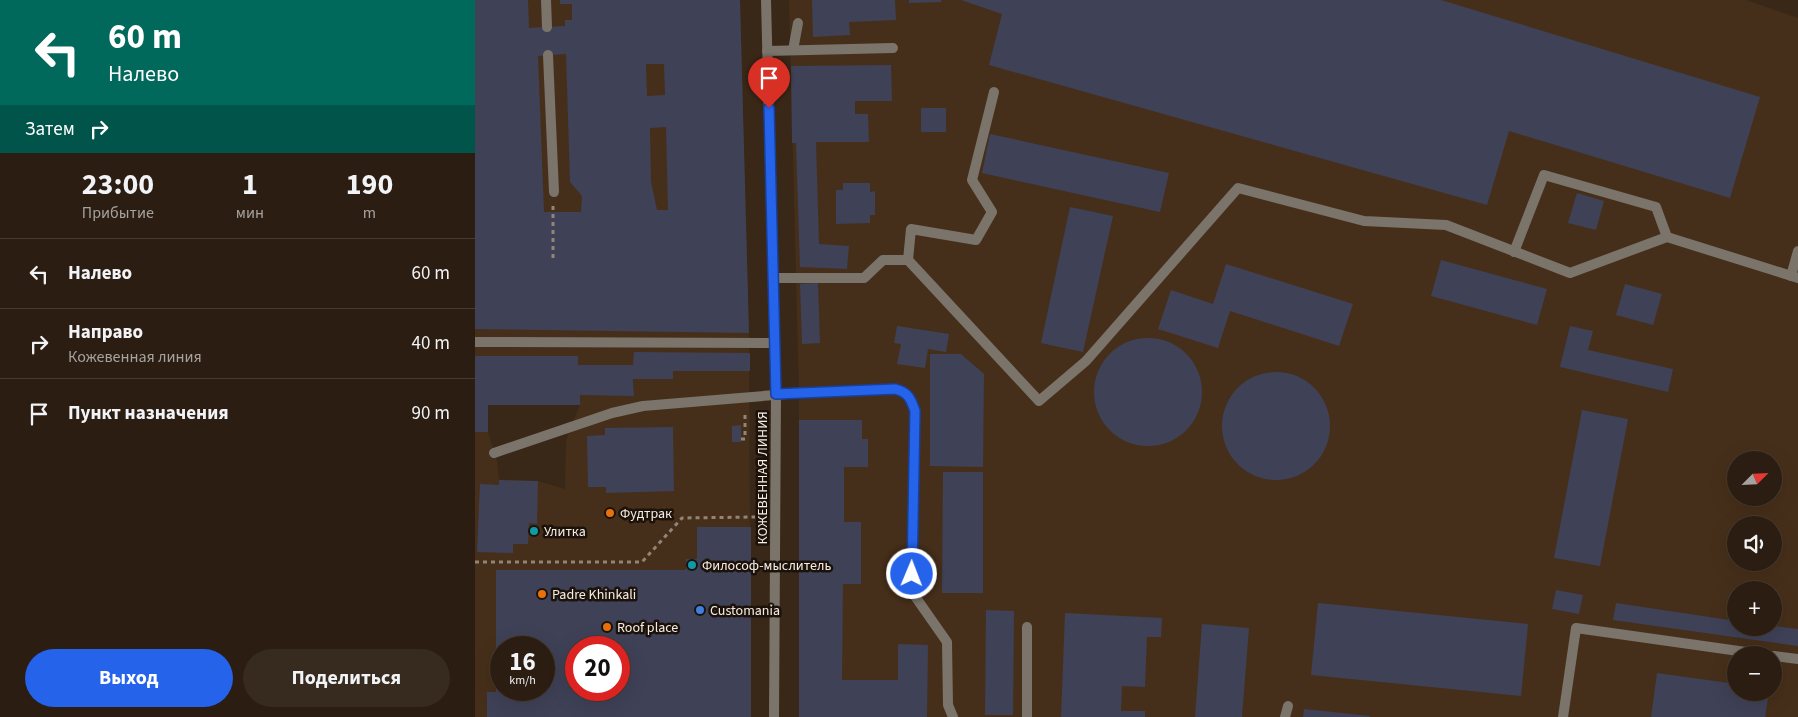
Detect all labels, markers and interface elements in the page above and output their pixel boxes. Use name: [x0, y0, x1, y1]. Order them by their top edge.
text: 60 m: [108, 12, 182, 62]
icon: left: [25, 20, 90, 85]
pin: [748, 57, 790, 108]
text: Налево: [108, 58, 179, 90]
icon: arrive: [755, 64, 783, 92]
icon: right: [85, 115, 113, 143]
text: Затем: [25, 116, 75, 143]
text: 23:00: [82, 163, 154, 206]
text: 1: [242, 163, 258, 206]
text: 190: [346, 163, 393, 206]
text: Прибытие: [82, 202, 154, 224]
text: мин: [236, 202, 264, 224]
text: m: [363, 202, 376, 224]
icon: left: [25, 260, 53, 288]
text: Налево: [68, 260, 132, 287]
text: 60 m: [412, 260, 450, 287]
text: Направо: [68, 319, 143, 346]
icon: right: [25, 330, 53, 358]
text: 40 m: [412, 330, 450, 357]
text: Кожевенная линия: [68, 346, 202, 368]
icon: arrive: [25, 400, 53, 428]
text: Пункт назначения: [68, 400, 229, 427]
text: 90 m: [412, 400, 450, 427]
street label: КОЖЕВЕННАЯ ЛИНИЯ: [753, 411, 773, 545]
north arrow: [1727, 451, 1783, 506]
map controls: [1727, 451, 1782, 701]
place label: Фудтрак: [620, 504, 672, 524]
marker: Фудтрак: [604, 507, 616, 519]
button: sound: [1727, 516, 1782, 571]
place label: Улитка: [544, 522, 586, 542]
marker: Улитка: [528, 525, 540, 537]
position arrow: [885, 547, 937, 599]
place label: Философ-мыслитель: [702, 556, 831, 576]
marker: Философ-мыслитель: [686, 559, 698, 571]
button: +: [1727, 581, 1782, 636]
place label: Padre Khinkali: [552, 585, 636, 605]
marker: Padre Khinkali: [536, 588, 548, 600]
place label: Customania: [710, 601, 780, 621]
marker: Customania: [694, 604, 706, 616]
place label: Roof place: [617, 618, 678, 638]
marker: Roof place: [601, 621, 613, 633]
speed limit sign: 20: [565, 636, 630, 701]
text: 16: [509, 644, 536, 680]
button: −: [1727, 646, 1782, 701]
button: Выход: [25, 649, 233, 707]
button: Поделиться: [243, 649, 450, 707]
text: km/h: [509, 672, 536, 689]

